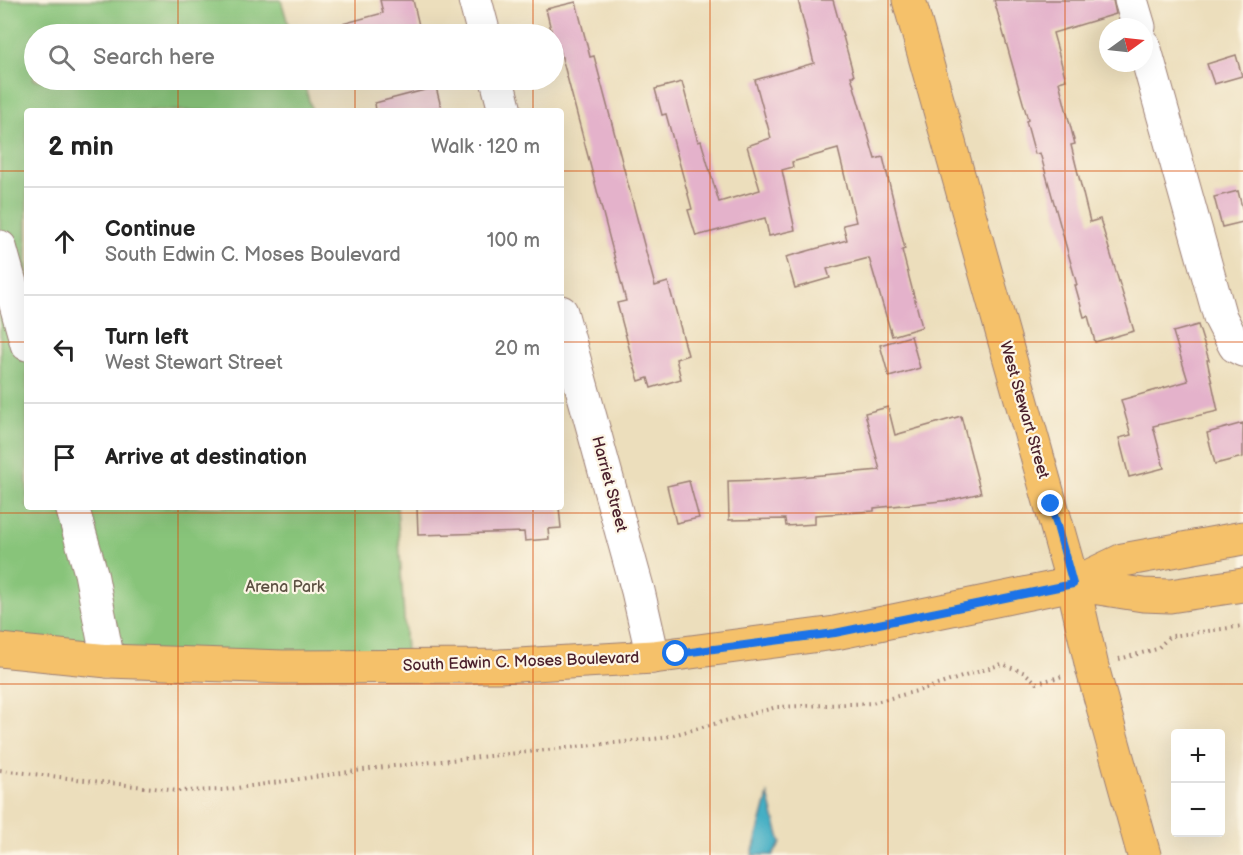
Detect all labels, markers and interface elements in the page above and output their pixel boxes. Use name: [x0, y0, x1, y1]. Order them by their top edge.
north arrow: [1099, 18, 1153, 72]
search box: [24, 24, 564, 90]
icon: search: [45, 41, 78, 74]
text: Search here: [93, 44, 215, 71]
text: 2 min: [48, 132, 114, 163]
text: Walk · 120 m: [431, 135, 540, 159]
text: Continue: [105, 216, 195, 243]
icon: ahead: [48, 225, 81, 258]
text: 100 m: [487, 229, 540, 253]
text: South Edwin C. Moses Boulevard: [105, 243, 401, 267]
text: Turn left: [105, 324, 189, 351]
icon: left: [48, 333, 81, 366]
text: 20 m: [495, 337, 540, 361]
street label: West Stewart Street: [995, 339, 1053, 481]
text: West Stewart Street: [105, 351, 283, 375]
street label: Harriet Street: [587, 434, 631, 534]
icon: arrive: [48, 441, 81, 474]
text: Arrive at destination: [105, 444, 307, 471]
route end: [1037, 490, 1063, 516]
park label: Arena Park: [245, 578, 325, 597]
route start: [662, 640, 688, 666]
street label: South Edwin C. Moses Boulevard: [402, 648, 640, 676]
map controls: [1171, 729, 1225, 837]
button: +: [1171, 729, 1225, 783]
button: −: [1171, 783, 1225, 837]

